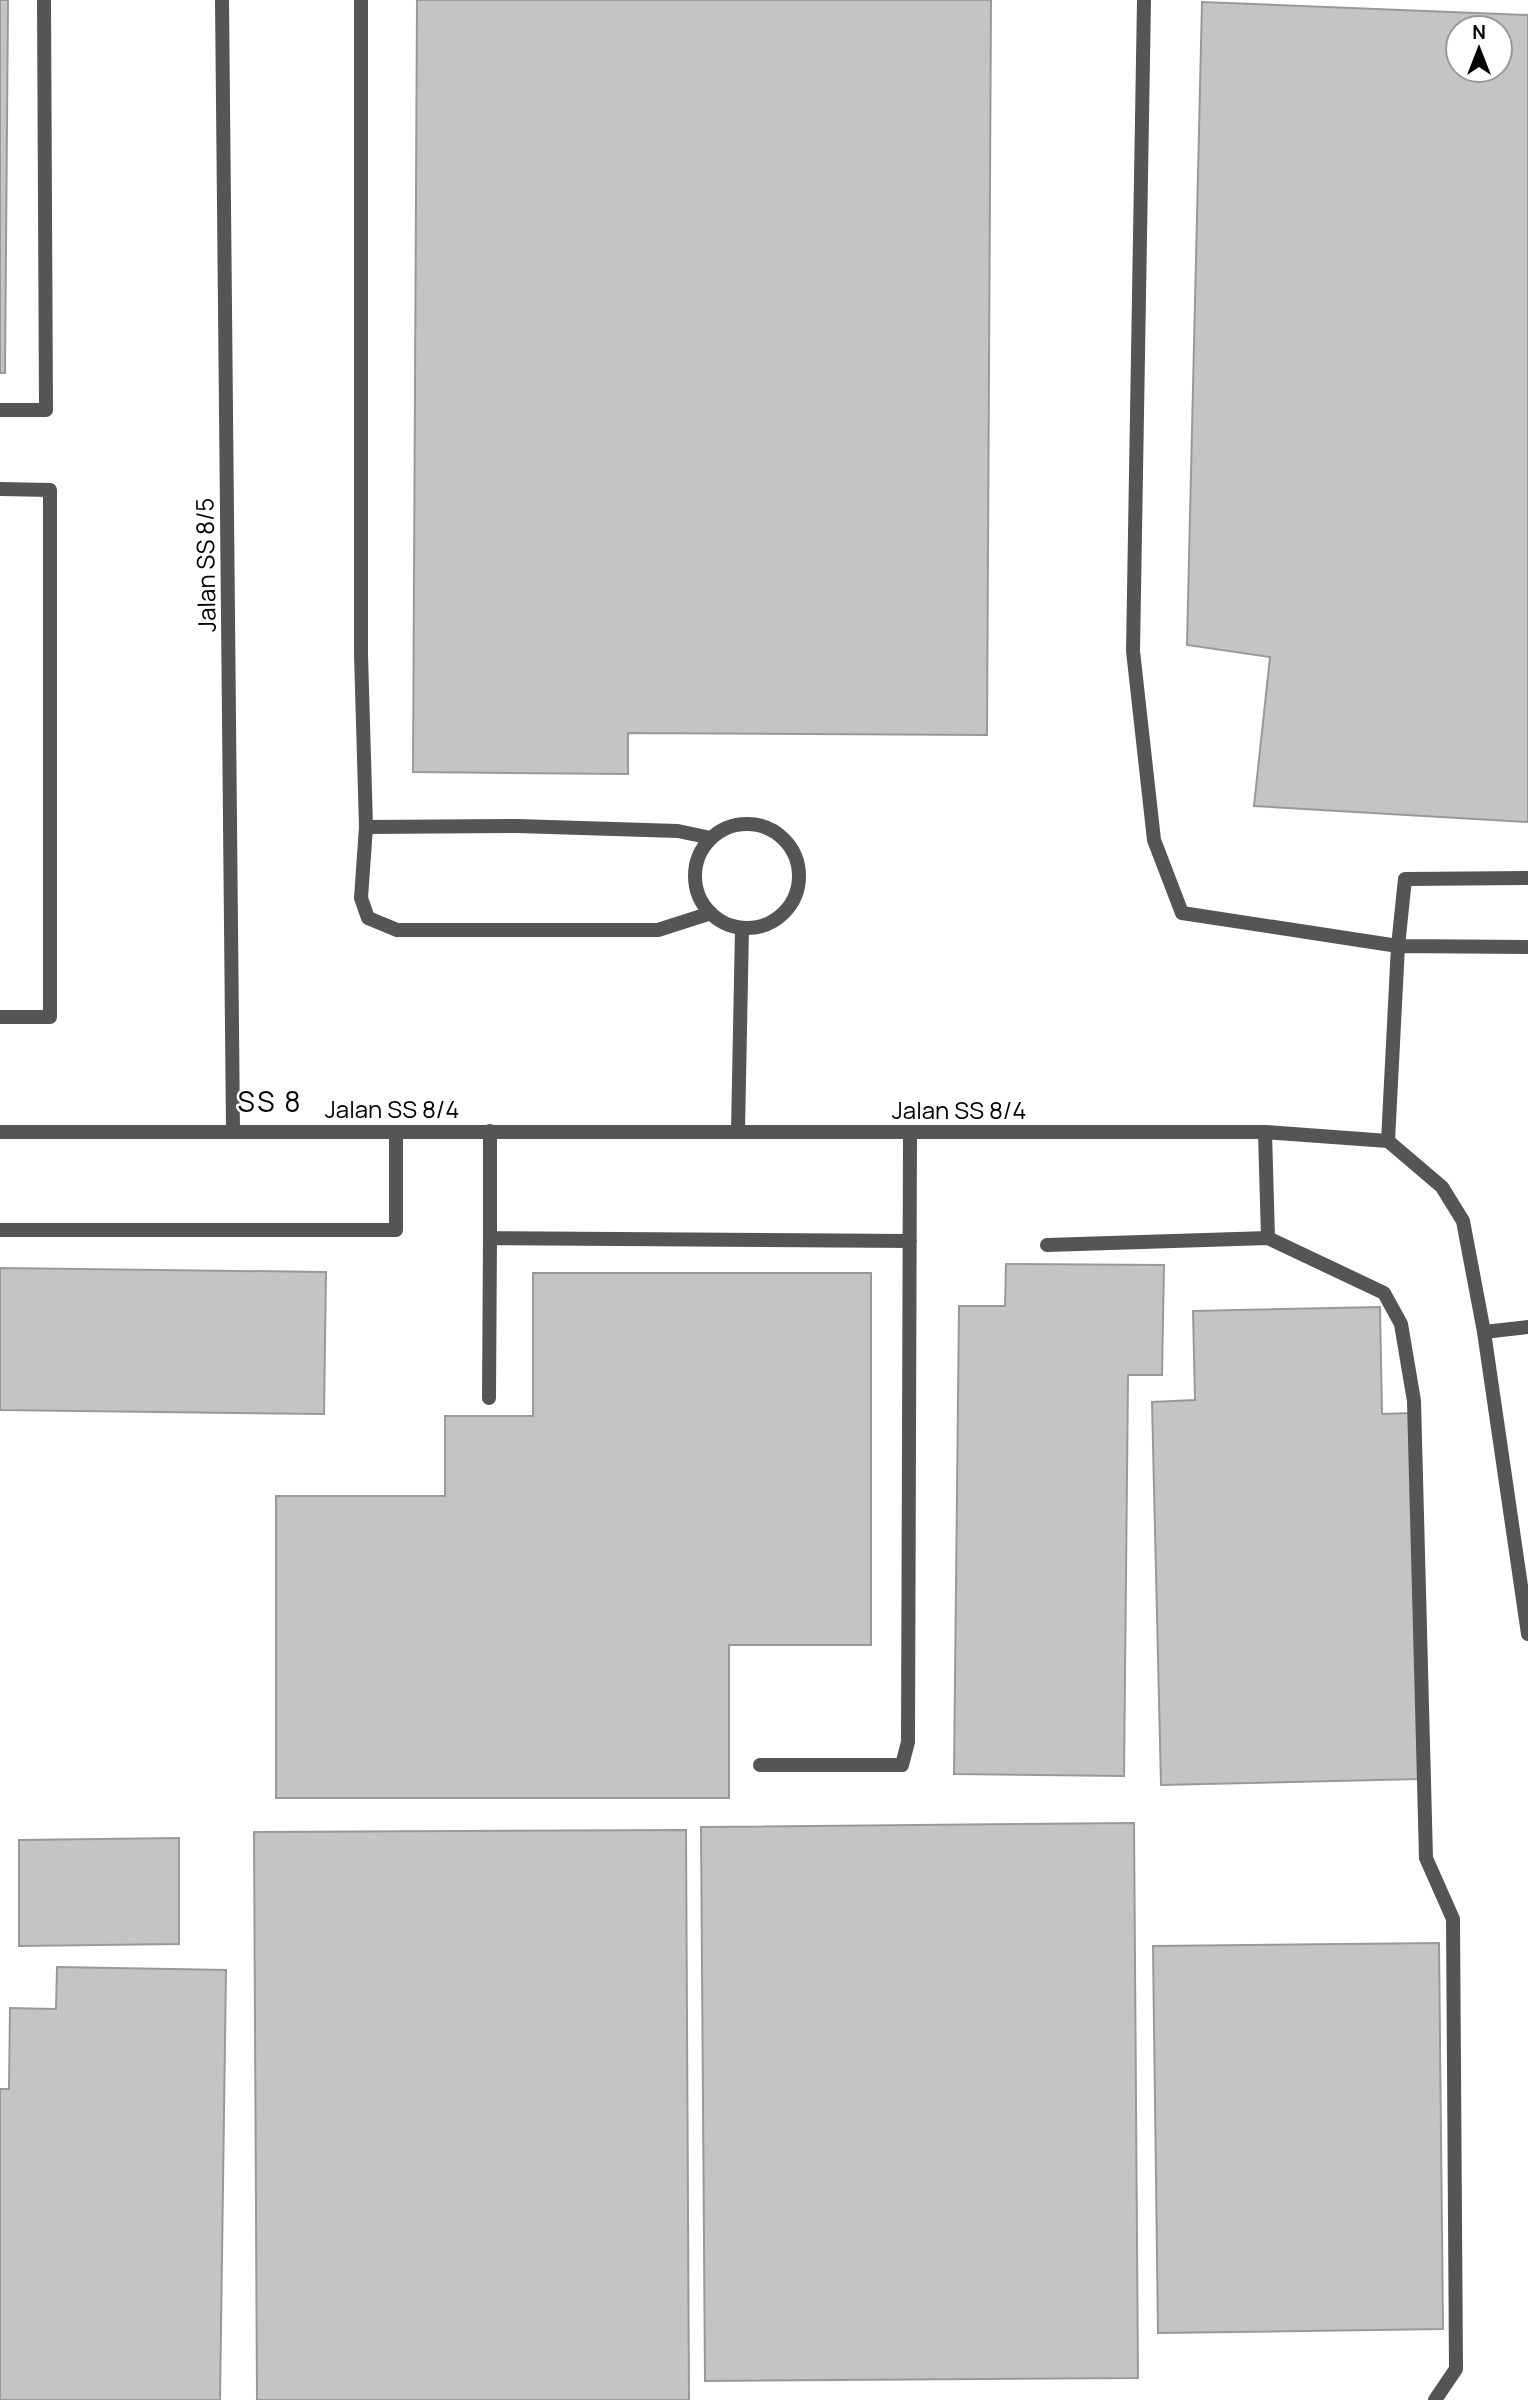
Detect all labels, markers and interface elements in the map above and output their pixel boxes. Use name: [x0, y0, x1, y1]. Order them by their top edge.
north arrow: [1444, 14, 1514, 84]
text: N: [1472, 19, 1486, 45]
street label: Jalan SS 8/5: [187, 498, 223, 632]
district label: SS 8: [238, 1082, 302, 1120]
street label: Jalan SS 8/4: [325, 1092, 459, 1125]
street label: Jalan SS 8/4: [892, 1093, 1026, 1126]

